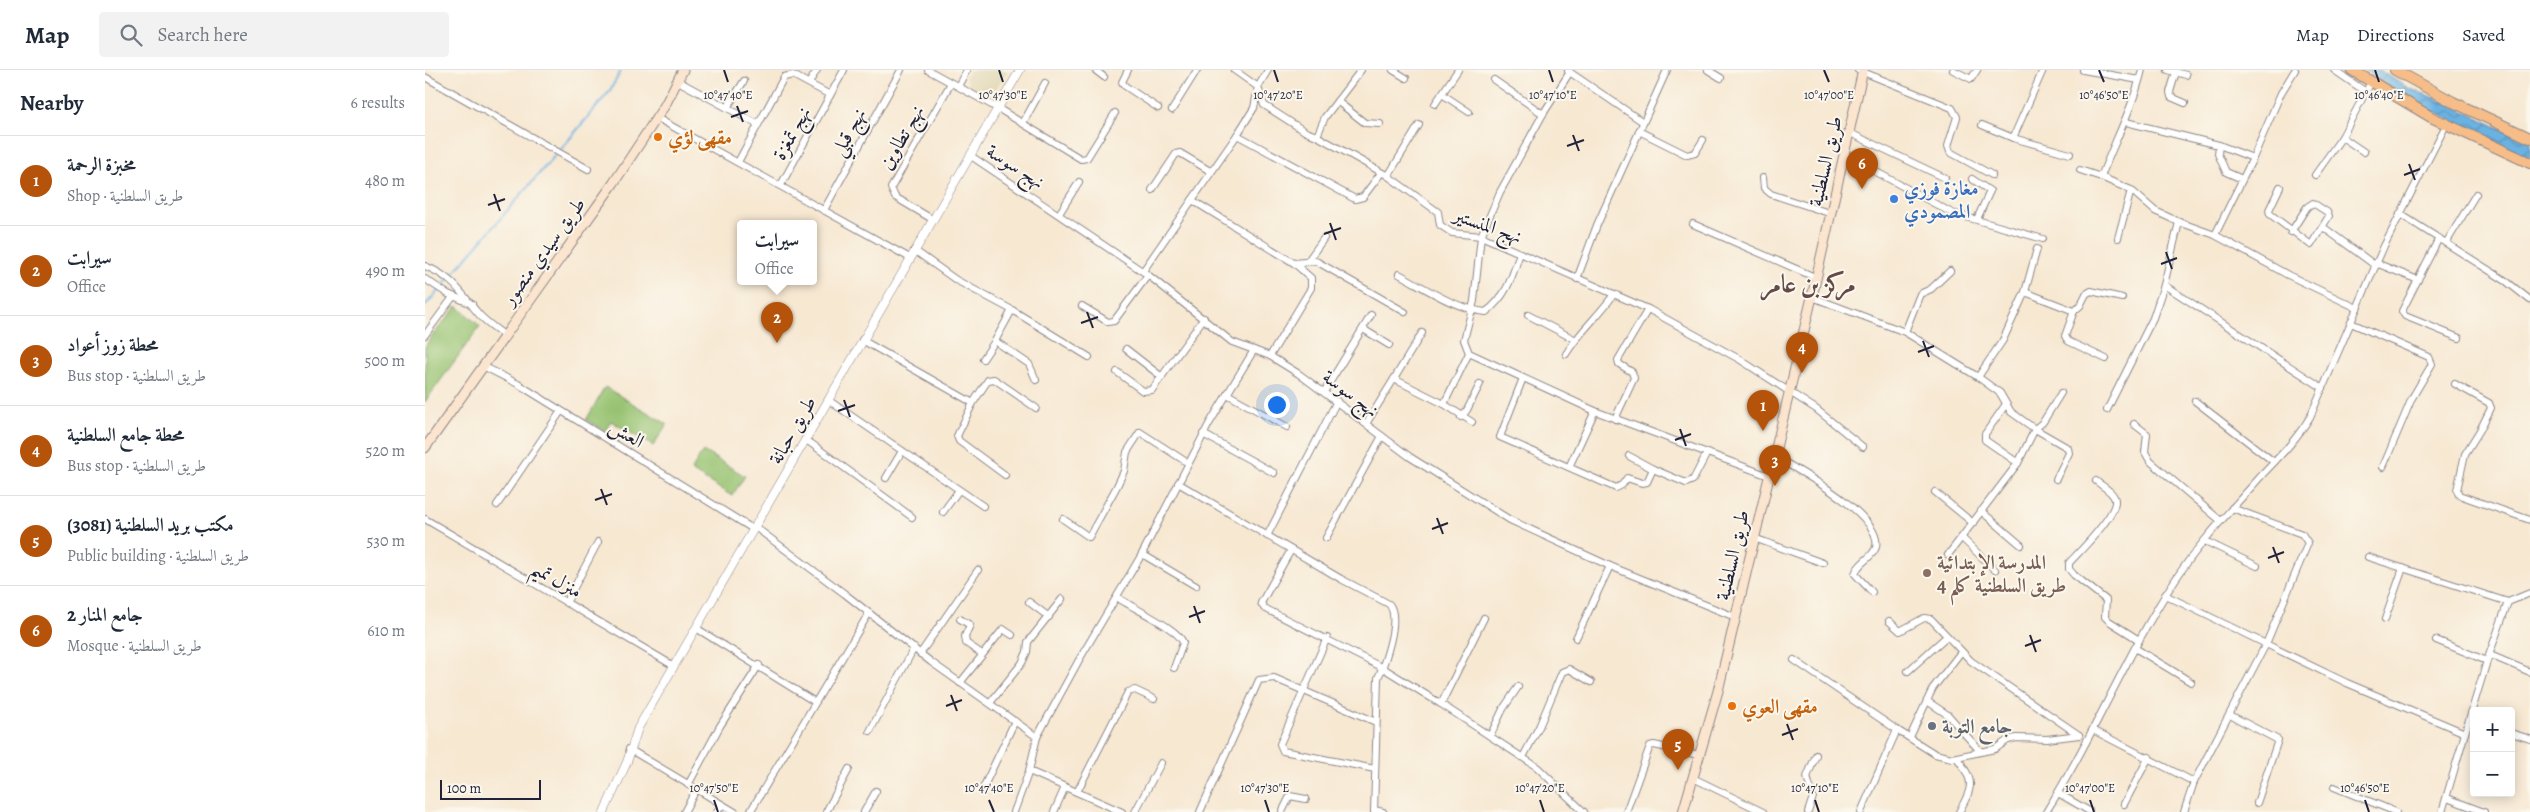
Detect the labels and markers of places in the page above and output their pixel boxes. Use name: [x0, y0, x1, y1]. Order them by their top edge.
place label: مقهى لؤي: [668, 124, 732, 154]
marker: مقهى لؤي: [652, 131, 664, 143]
pin: 6: [1846, 148, 1878, 189]
place label: مغازة فوزي المصمودي: [1904, 175, 1979, 228]
marker: مغازة فوزي المصمودي: [1888, 193, 1900, 205]
pin: 2: [761, 302, 793, 343]
pin: 4: [1786, 332, 1818, 373]
pin: 1: [1747, 390, 1779, 431]
pin: 3: [1759, 445, 1791, 486]
place label: المدرسة الإبتدائية طريق السلطنية كلم 4: [1937, 549, 2066, 606]
marker: المدرسة الإبتدائية طريق السلطنية كلم 4: [1921, 567, 1933, 579]
place label: مقهى العوي: [1742, 693, 1818, 723]
marker: مقهى العوي: [1726, 700, 1738, 712]
place label: جامع التوبة: [1942, 713, 2012, 745]
marker: جامع التوبة: [1926, 720, 1938, 732]
pin: 5: [1662, 729, 1694, 770]

